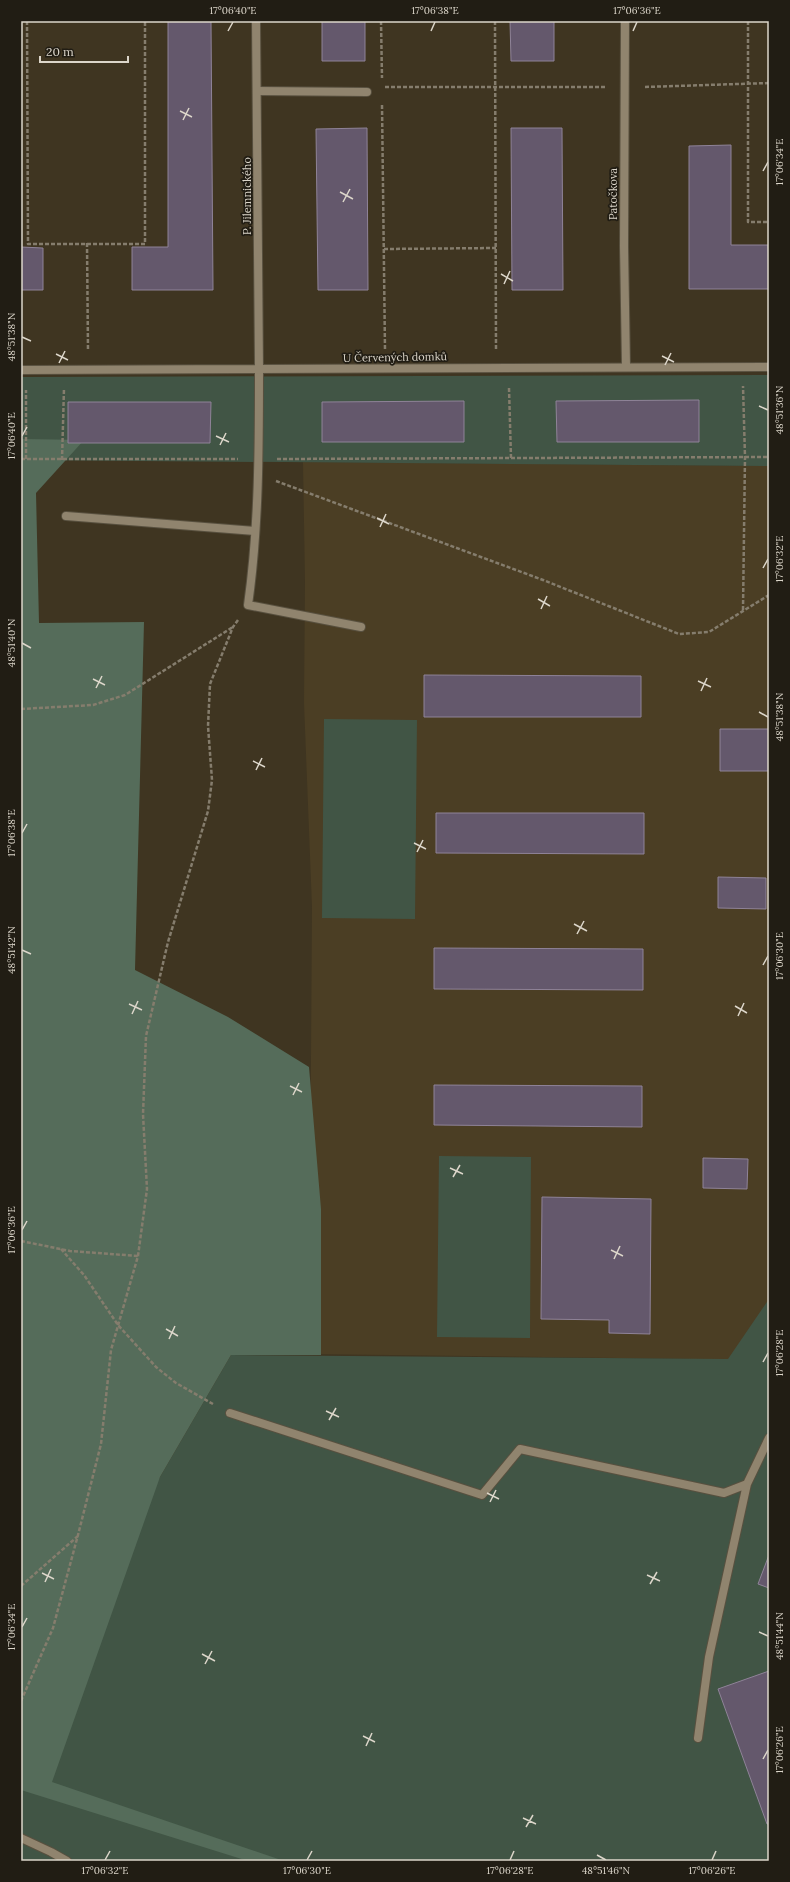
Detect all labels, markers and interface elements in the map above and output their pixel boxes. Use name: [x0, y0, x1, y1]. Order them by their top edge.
text: 17°06'40"E: [209, 4, 257, 17]
text: 17°06'38"E: [411, 4, 459, 17]
text: 17°06'36"E: [613, 4, 661, 17]
scale bar: [40, 38, 128, 64]
text: 20 m: [46, 44, 74, 59]
text: 17°06'34"E: [773, 139, 786, 185]
street label: P. Jilemnického: [240, 157, 254, 235]
street label: Patočkova: [606, 168, 620, 220]
text: 48°51'38"N: [5, 312, 18, 361]
street label: U Červených domků: [343, 349, 448, 365]
text: 48°51'36"N: [773, 385, 786, 434]
text: 17°06'40"E: [5, 412, 18, 460]
text: 17°06'32"E: [773, 536, 786, 583]
text: 48°51'40"N: [5, 618, 18, 667]
text: 48°51'38"N: [773, 692, 786, 741]
text: 17°06'38"E: [5, 809, 18, 857]
text: 48°51'42"N: [5, 926, 18, 974]
text: 17°06'30"E: [773, 932, 786, 980]
text: 17°06'36"E: [5, 1206, 18, 1254]
text: 17°06'28"E: [773, 1329, 786, 1377]
text: 17°06'34"E: [5, 1604, 18, 1650]
text: 48°51'44"N: [773, 1612, 786, 1660]
text: 17°06'26"E: [773, 1726, 786, 1774]
text: 17°06'32"E: [82, 1864, 129, 1877]
text: 17°06'30"E: [283, 1864, 331, 1877]
text: 17°06'28"E: [486, 1864, 534, 1877]
text: 48°51'46"N: [582, 1864, 630, 1877]
text: 17°06'26"E: [688, 1864, 736, 1877]

